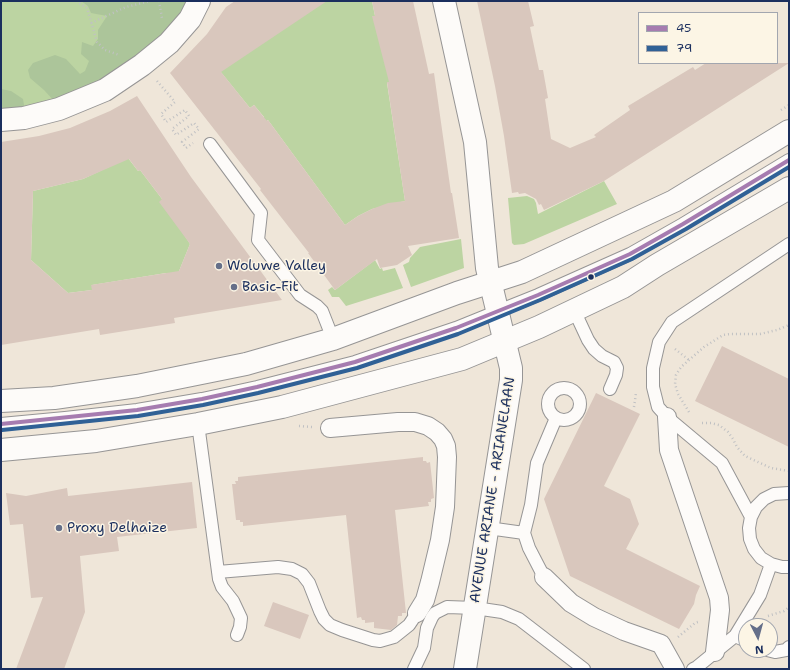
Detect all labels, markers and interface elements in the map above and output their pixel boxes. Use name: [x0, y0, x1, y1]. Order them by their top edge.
legend: [638, 12, 778, 64]
text: 45: [676, 20, 691, 36]
text: 79: [676, 40, 692, 56]
place label: Woluwe Valley: [227, 258, 326, 274]
marker: Woluwe Valley: [214, 261, 224, 271]
unlabelled marker: [586, 272, 596, 282]
place label: Basic-Fit: [242, 279, 299, 295]
marker: Basic-Fit: [229, 282, 239, 292]
street label: AVENUE ARIANE - ARIANELAAN: [467, 376, 519, 604]
place label: Proxy Delhaize: [67, 520, 167, 536]
marker: Proxy Delhaize: [54, 523, 64, 533]
north arrow: [738, 618, 778, 658]
text: N: [754, 642, 764, 657]

